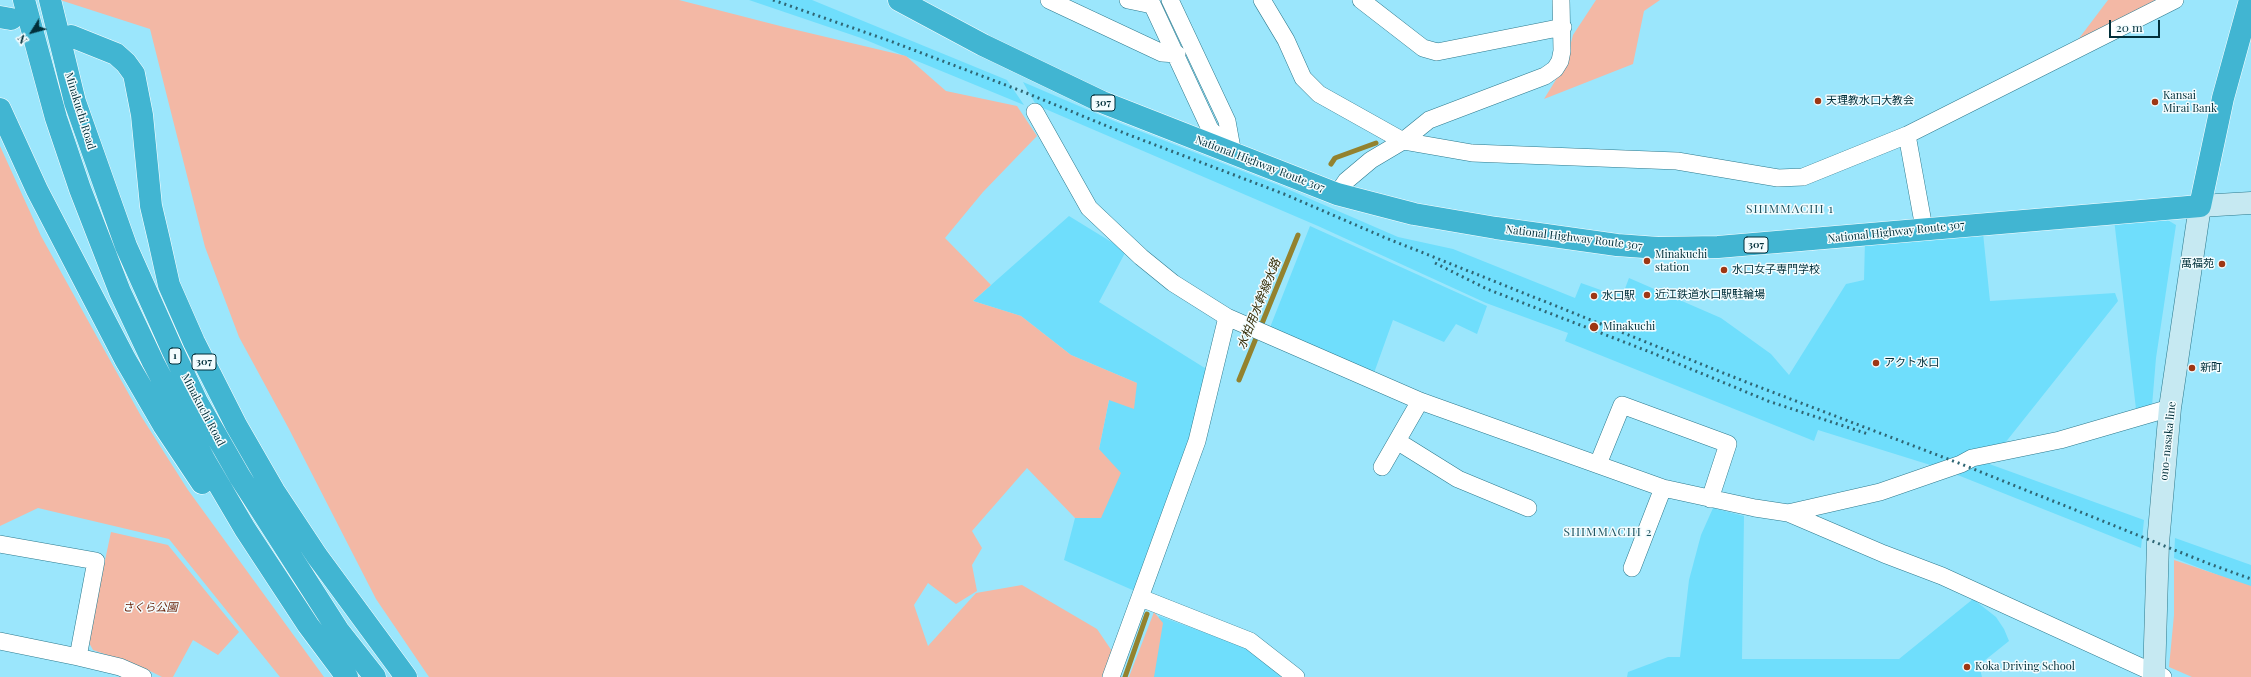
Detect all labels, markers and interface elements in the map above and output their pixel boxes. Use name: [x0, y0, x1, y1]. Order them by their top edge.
north arrow: [12, 12, 52, 52]
scale bar: [2111, 12, 2162, 38]
text: 20 m: [2116, 19, 2143, 35]
text: N: [14, 32, 30, 47]
street label: Minakuchi Road: [62, 71, 98, 151]
place label: Kansai Mirai Bank: [2163, 89, 2217, 115]
place label: 天理教水口大教会: [1826, 94, 1914, 108]
road number: 307: [1091, 95, 1115, 111]
marker: 天理教水口大教会: [1813, 96, 1823, 106]
marker: Kansai Mirai Bank: [2150, 97, 2160, 107]
street label: National Highway Route 307: [1193, 133, 1327, 195]
district label: SHIMMACHI 1: [1746, 202, 1834, 216]
street label: National Highway Route 307: [1827, 218, 1965, 246]
street label: National Highway Route 307: [1505, 223, 1643, 253]
road number: 307: [1744, 237, 1768, 253]
place label: Minakuchi station: [1655, 248, 1707, 274]
marker: Minakuchi station: [1642, 256, 1652, 266]
water label: 水柏用水幹線水路: [1234, 257, 1284, 351]
place label: 萬福苑: [2181, 257, 2214, 271]
marker: 萬福苑: [2217, 259, 2227, 269]
place label: 水口女子専門学校: [1732, 263, 1820, 277]
marker: 水口女子専門学校: [1719, 265, 1729, 275]
place label: 近江鉄道水口駅駐輪場: [1655, 288, 1765, 302]
place label: 水口駅: [1602, 289, 1635, 303]
marker: 近江鉄道水口駅駐輪場: [1642, 290, 1652, 300]
marker: 水口駅: [1589, 291, 1599, 301]
place label: Minakuchi: [1603, 320, 1655, 334]
marker: Minakuchi: [1588, 321, 1600, 333]
road number: 1: [169, 348, 181, 364]
road number: 307: [192, 354, 216, 370]
place label: アクト水口: [1884, 356, 1939, 370]
marker: アクト水口: [1871, 358, 1881, 368]
place label: 新町: [2200, 361, 2222, 375]
marker: 新町: [2187, 363, 2197, 373]
street label: Minakuchi Road: [178, 372, 228, 448]
street label: ono-nasaka line: [2157, 401, 2179, 481]
district label: SHIMMACHI 2: [1563, 525, 1653, 539]
park label: さくら公園: [123, 601, 177, 615]
place label: Koka Driving School: [1975, 660, 2075, 674]
marker: Koka Driving School: [1962, 662, 1972, 672]

